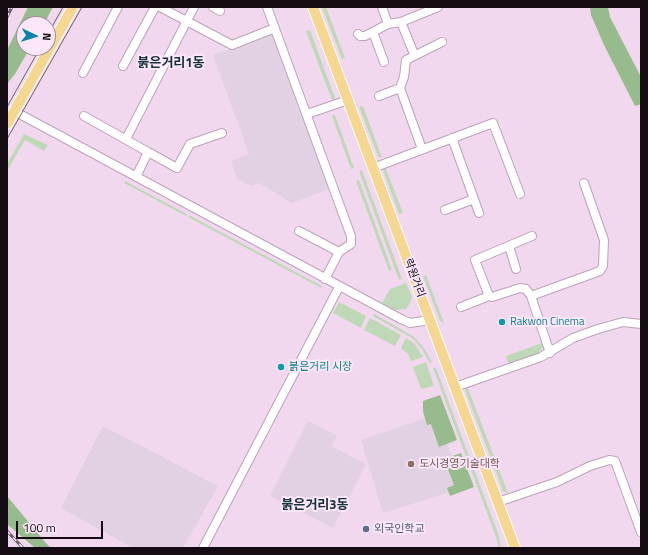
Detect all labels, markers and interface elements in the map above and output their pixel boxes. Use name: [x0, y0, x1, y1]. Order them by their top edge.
north arrow: [16, 16, 56, 56]
text: N: [39, 32, 55, 41]
district label: 붉은거리1동: [137, 56, 205, 72]
street label: 락원거리: [401, 257, 427, 299]
place label: Rakwon Cinema: [510, 315, 585, 329]
marker: Rakwon Cinema: [497, 317, 507, 327]
place label: 붉은거리 시장: [289, 360, 352, 374]
marker: 붉은거리 시장: [276, 362, 286, 372]
place label: 도시경영기술대학: [419, 457, 500, 471]
marker: 도시경영기술대학: [406, 459, 416, 469]
district label: 붉은거리3동: [281, 498, 349, 514]
scale bar: [18, 513, 105, 539]
text: 100 m: [23, 518, 56, 537]
place label: 외국인학교: [374, 522, 425, 536]
marker: 외국인학교: [361, 524, 371, 534]

